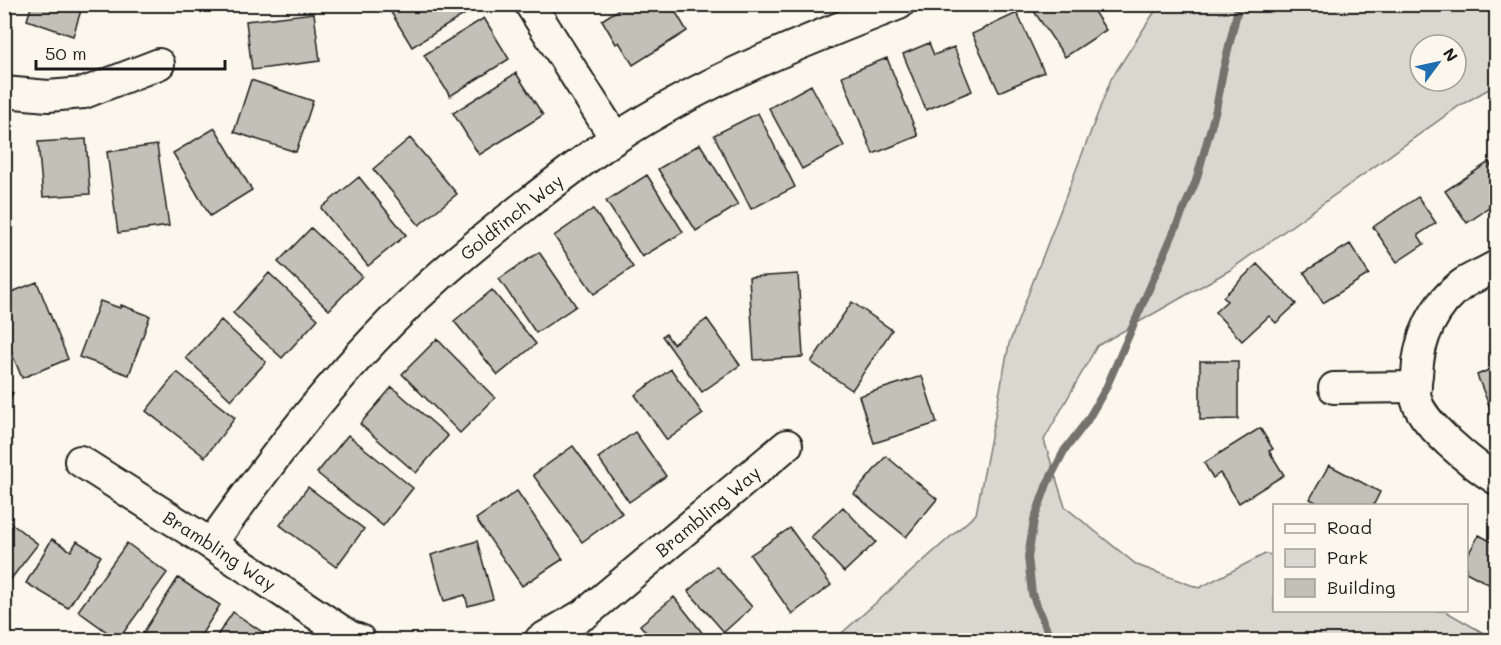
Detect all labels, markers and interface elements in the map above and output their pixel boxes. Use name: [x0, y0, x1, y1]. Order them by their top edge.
scale bar: [36, 33, 225, 71]
north arrow: [1408, 33, 1468, 93]
text: 50 m: [45, 41, 87, 65]
text: N: [1439, 44, 1463, 65]
street label: Goldfinch Way: [455, 169, 568, 265]
street label: Brambling Way: [650, 460, 765, 562]
legend: [1273, 504, 1468, 612]
street label: Brambling Way: [159, 505, 281, 596]
text: Road: [1327, 515, 1372, 539]
text: Park: [1327, 545, 1368, 569]
text: Building: [1327, 575, 1395, 599]

